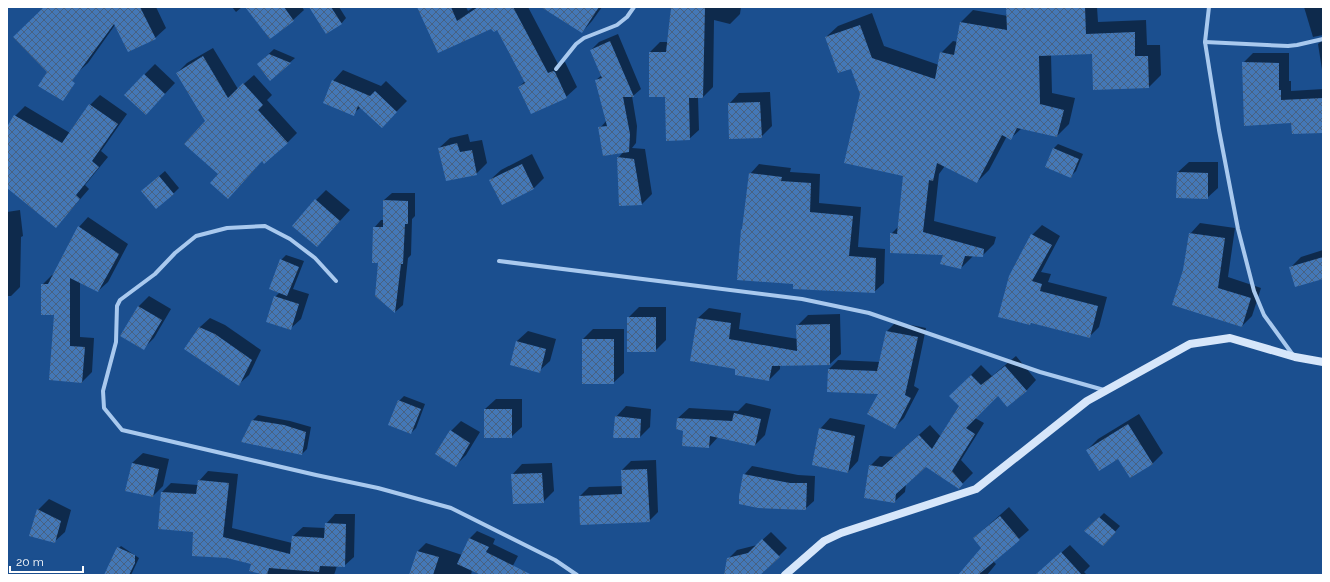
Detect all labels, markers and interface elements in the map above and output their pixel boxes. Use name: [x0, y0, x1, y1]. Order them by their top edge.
scale bar: [10, 548, 83, 574]
text: 20 m: [16, 555, 44, 569]

